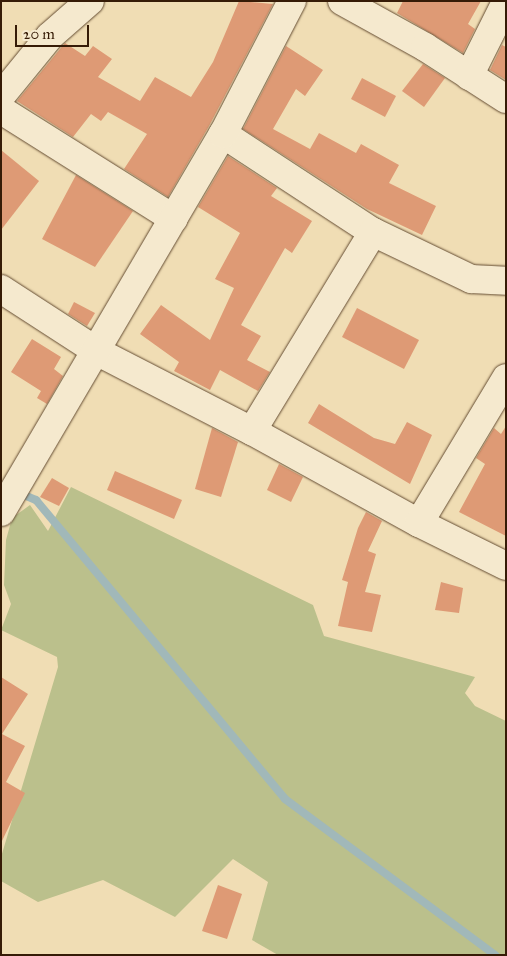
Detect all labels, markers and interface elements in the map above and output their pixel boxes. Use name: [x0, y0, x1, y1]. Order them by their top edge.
scale bar: [18, 15, 91, 47]
text: 20 m: [23, 25, 55, 43]

